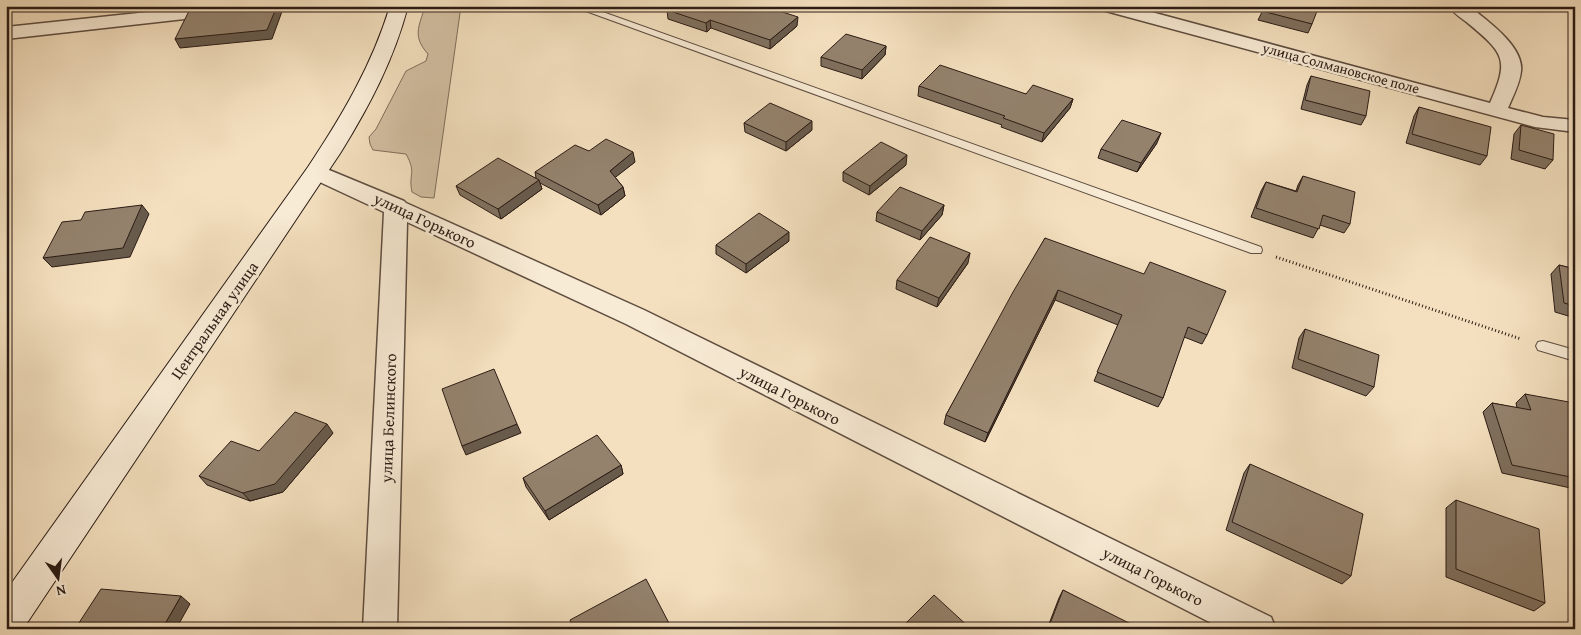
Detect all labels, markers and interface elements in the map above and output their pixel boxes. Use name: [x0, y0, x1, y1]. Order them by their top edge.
street label: улица Солмановское поле: [1259, 37, 1422, 99]
street label: улица Горького: [369, 185, 480, 254]
street label: Центральная улица: [164, 256, 264, 384]
street label: улица Белинского: [374, 353, 402, 484]
street label: улица Горького: [735, 359, 845, 431]
street label: улица Горького: [1098, 540, 1208, 612]
north arrow: [32, 552, 82, 602]
text: N: [54, 580, 68, 602]

